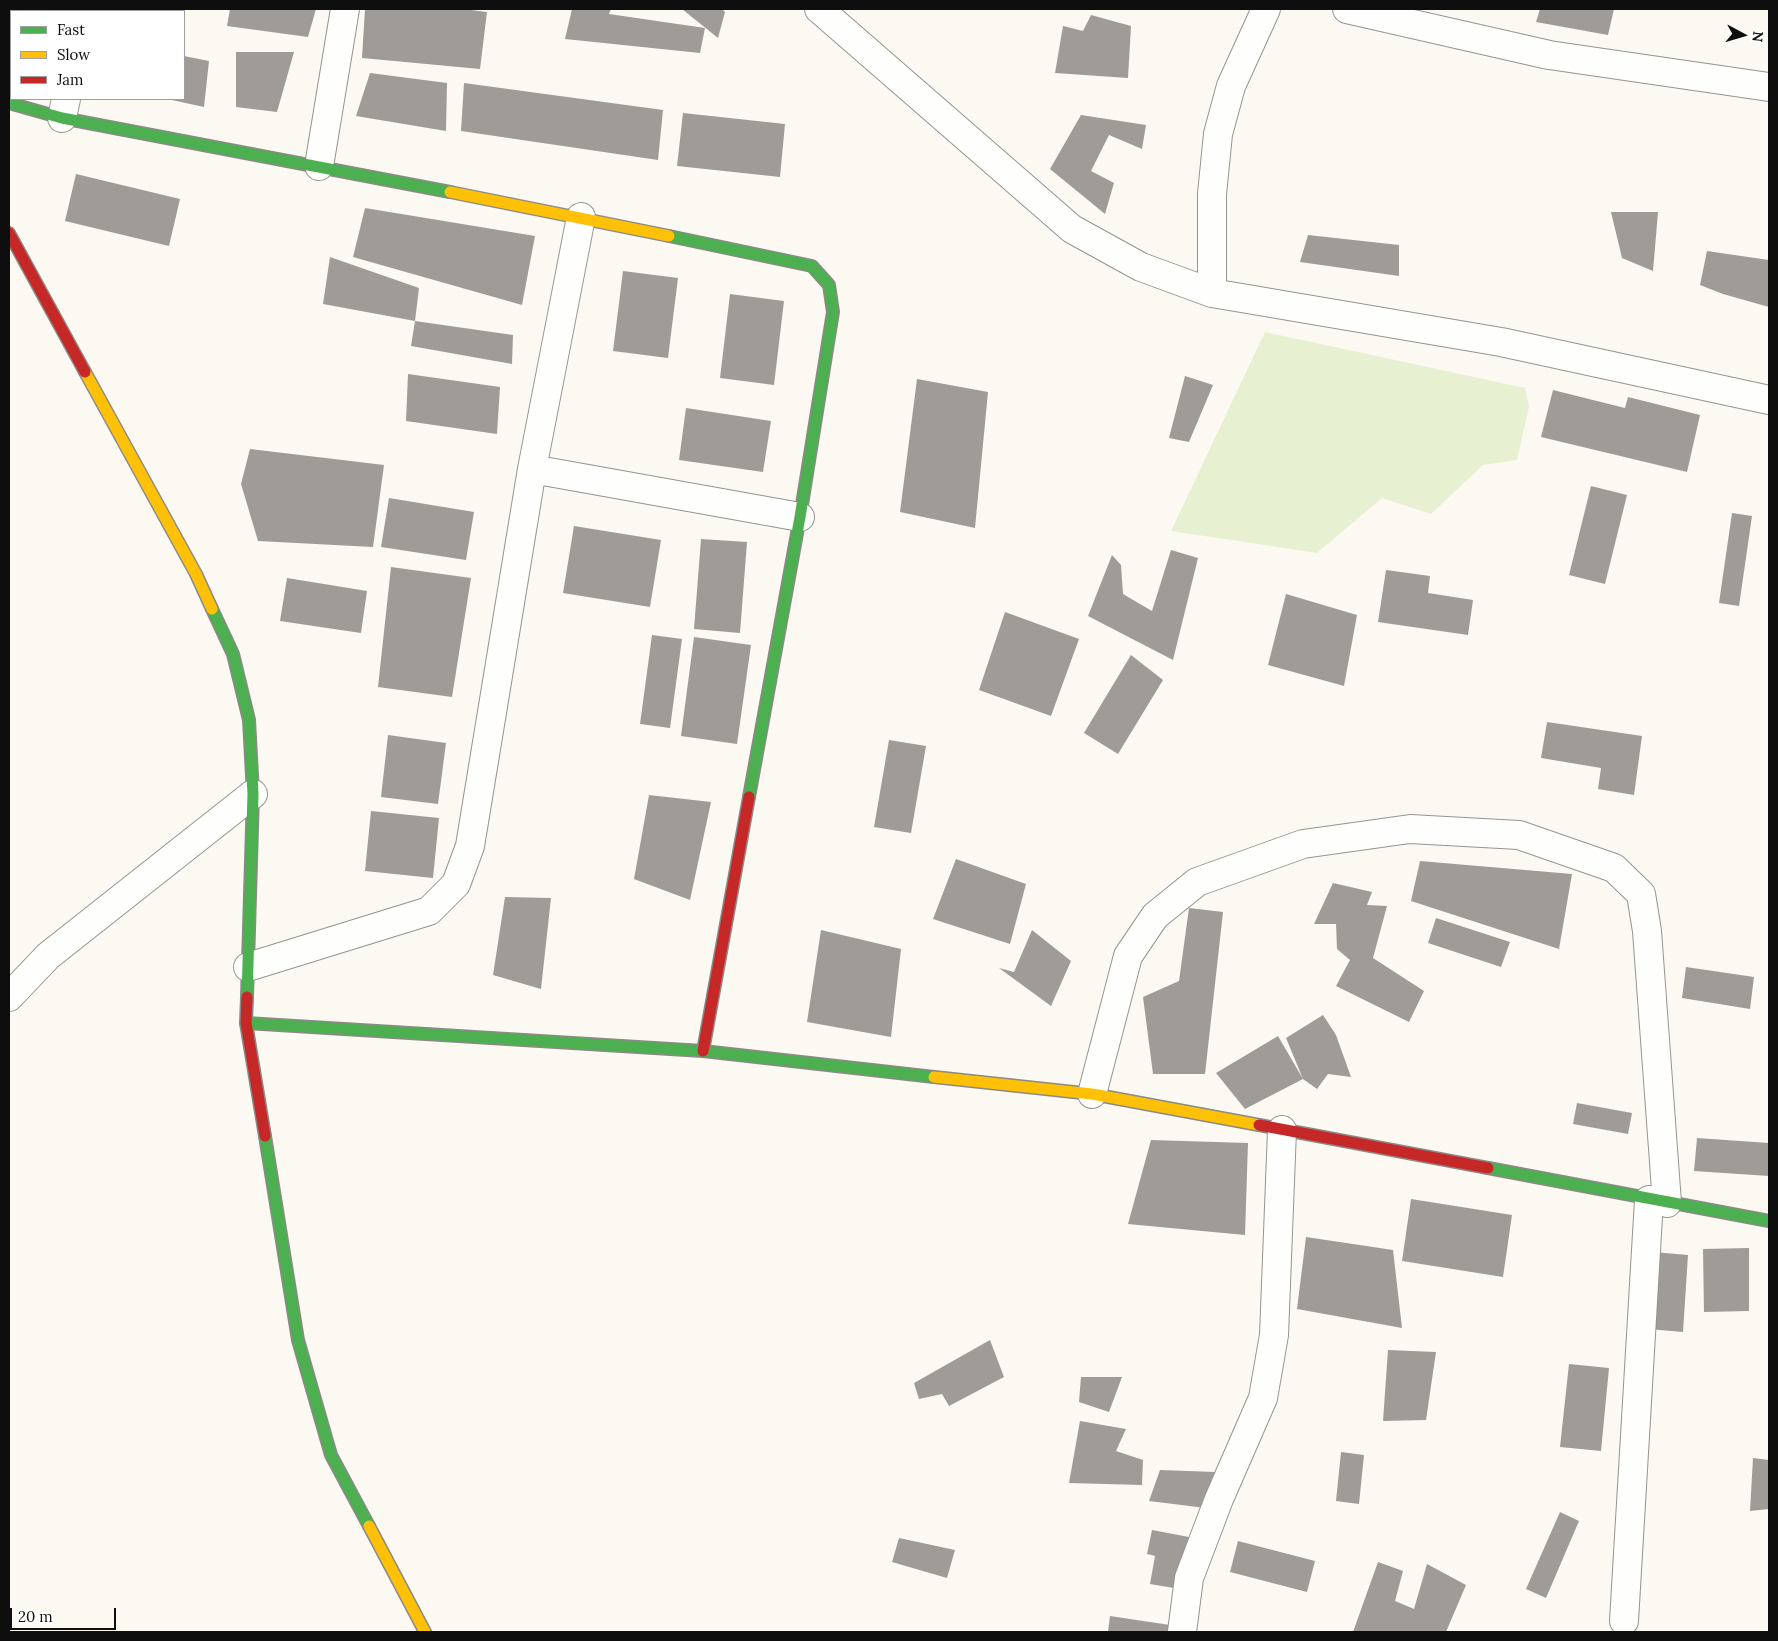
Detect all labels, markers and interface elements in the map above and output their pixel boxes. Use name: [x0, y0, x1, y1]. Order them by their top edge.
legend: [10, 10, 185, 100]
north arrow: [1718, 10, 1768, 60]
text: Fast: [57, 20, 85, 39]
text: N: [1748, 30, 1767, 43]
text: Slow: [57, 45, 90, 64]
text: Jam: [57, 70, 84, 89]
scale bar: [12, 1598, 119, 1630]
text: 20 m: [18, 1607, 53, 1626]

